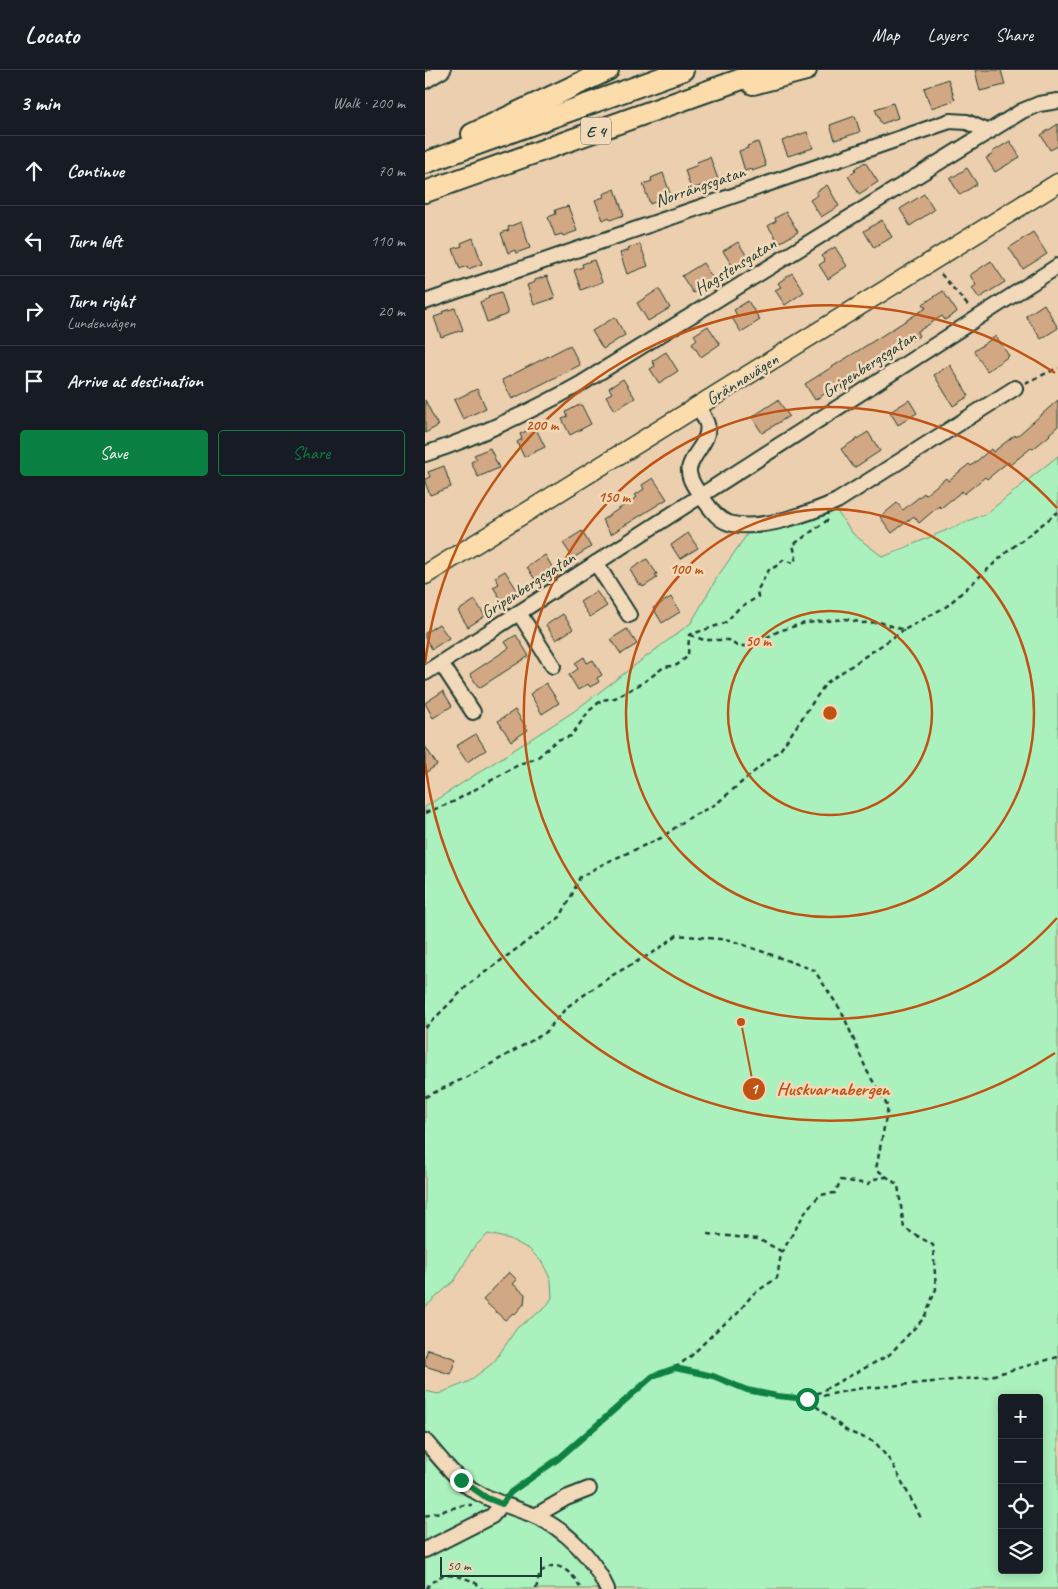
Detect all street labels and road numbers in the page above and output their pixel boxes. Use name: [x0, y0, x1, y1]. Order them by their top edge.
road number: E 4: [581, 118, 611, 144]
street label: Norrängsgatan: [652, 160, 749, 212]
street label: Hagstensgatan: [690, 232, 781, 300]
street label: Gripenbergsgatan: [818, 325, 921, 403]
street label: Grännavägen: [702, 348, 783, 410]
street label: Gripenbergsgatan: [477, 546, 580, 624]

